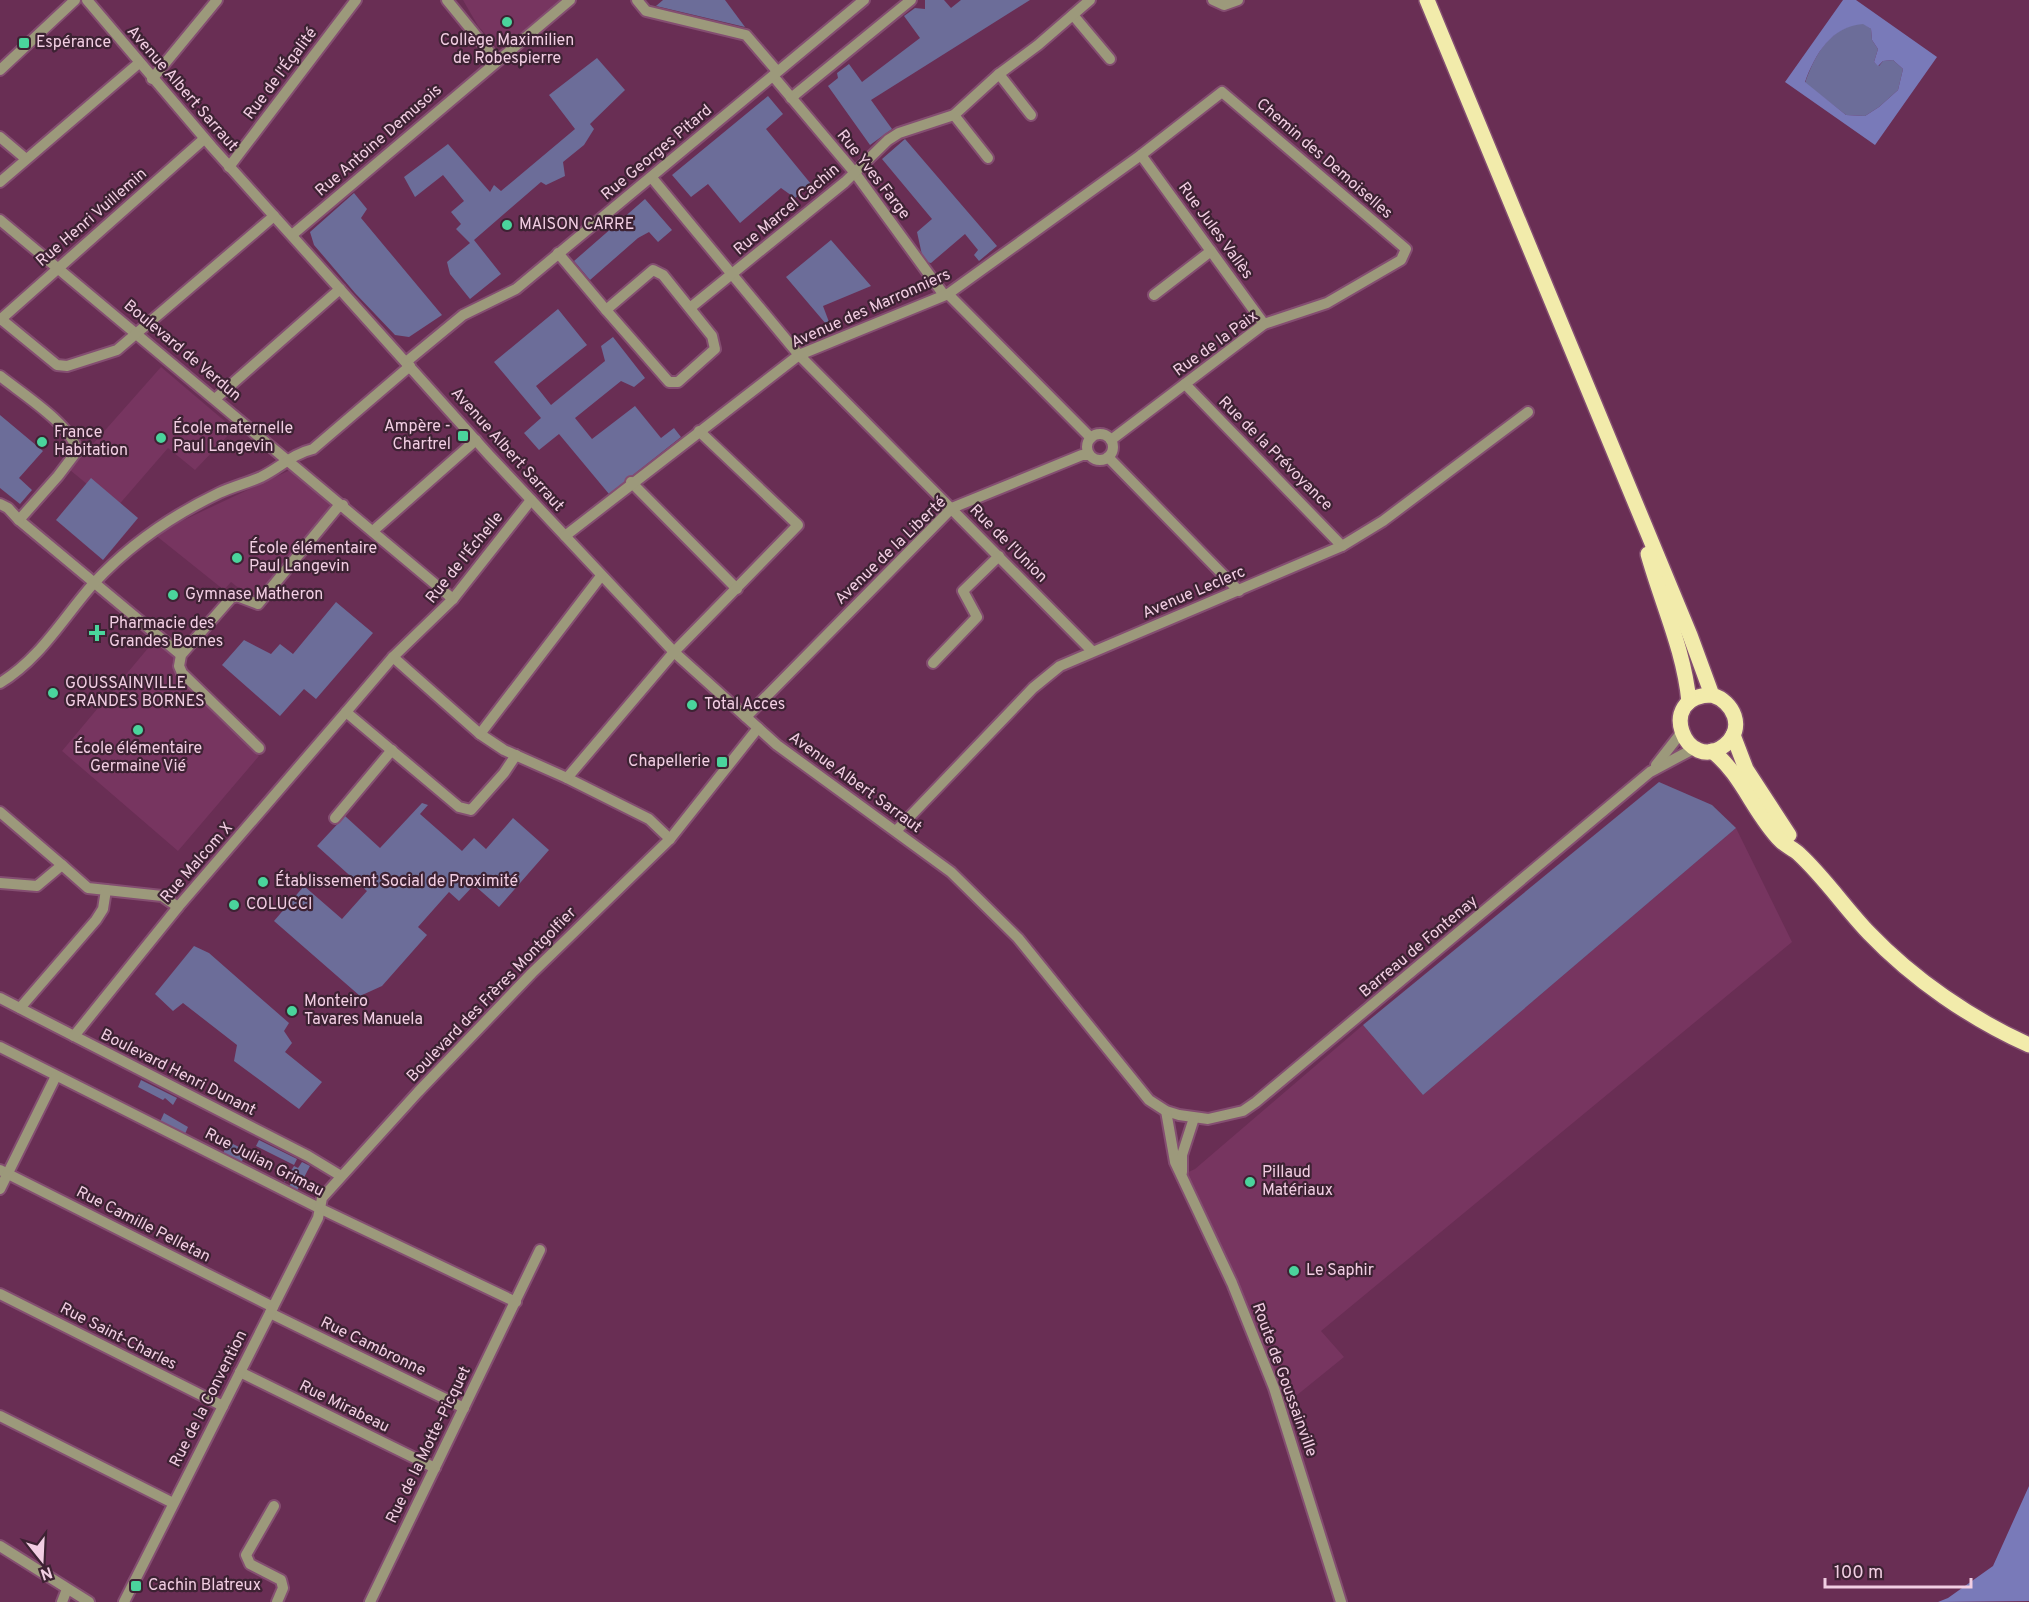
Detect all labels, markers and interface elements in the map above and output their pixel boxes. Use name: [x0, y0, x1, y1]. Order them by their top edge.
marker: Collège Maximilien de Robespierre: [500, 15, 514, 29]
street label: Avenue Albert Sarraut: [122, 22, 242, 156]
street label: Rue de l'Égalité: [238, 23, 322, 124]
place label: Collège Maximilien de Robespierre: [440, 31, 574, 69]
place label: Espérance: [36, 33, 111, 53]
marker: Espérance: [17, 36, 31, 50]
street label: Rue Antoine Demusois: [312, 81, 446, 201]
street label: Chemin des Demoiselles: [1252, 94, 1396, 224]
street label: Rue Georges Pitard: [598, 101, 716, 205]
street label: Rue Yves Farge: [832, 126, 914, 224]
street label: Rue Marcel Cachin: [730, 160, 844, 260]
street label: Rue Henri Vuillemin: [32, 164, 152, 272]
street label: Rue Jules Vallès: [1173, 179, 1257, 283]
place label: MAISON CARRE: [519, 215, 634, 235]
marker: MAISON CARRE: [500, 218, 514, 232]
street label: Avenue des Marronniers: [788, 265, 954, 353]
street label: Boulevard de Verdun: [119, 296, 245, 406]
street label: Rue de la Paix: [1170, 307, 1262, 381]
street label: Avenue Albert Sarraut: [446, 384, 568, 516]
street label: Rue de la Prévoyance: [1214, 393, 1336, 515]
place label: École maternelle Paul Langevin: [173, 417, 293, 457]
place label: Ampère - Chartrel: [384, 417, 451, 455]
place label: France Habitation: [54, 423, 128, 461]
marker: Ampère - Chartrel: [456, 429, 470, 443]
marker: École maternelle Paul Langevin: [154, 431, 168, 445]
marker: France Habitation: [35, 435, 49, 449]
street label: Avenue de la Liberté: [831, 493, 951, 609]
street label: Rue de l'Union: [965, 501, 1051, 587]
street label: Rue de l'Échelle: [420, 507, 508, 608]
place label: École élémentaire Paul Langevin: [249, 537, 377, 577]
marker: École élémentaire Paul Langevin: [230, 551, 244, 565]
street label: Avenue Leclerc: [1140, 562, 1248, 624]
place label: Gymnase Matheron: [185, 585, 323, 605]
marker: Gymnase Matheron: [166, 588, 180, 602]
place label: Pharmacie des Grandes Bornes: [109, 614, 223, 652]
marker: Pharmacie des Grandes Bornes: [90, 626, 104, 640]
place label: GOUSSAINVILLE GRANDES BORNES: [65, 674, 205, 712]
marker: GOUSSAINVILLE GRANDES BORNES: [46, 686, 60, 700]
place label: Total Acces: [704, 695, 785, 715]
marker: Total Acces: [685, 698, 699, 712]
marker: École élémentaire Germaine Vié: [131, 723, 145, 737]
street label: Avenue Albert Sarraut: [785, 728, 925, 838]
place label: École élémentaire Germaine Vié: [74, 737, 202, 777]
place label: Chapellerie: [628, 752, 710, 772]
marker: Chapellerie: [715, 755, 729, 769]
street label: Rue Malcom X: [156, 818, 238, 908]
place label: Établissement Social de Proximité: [275, 870, 518, 892]
marker: Établissement Social de Proximité: [256, 875, 270, 889]
street label: Barreau de Fontenay: [1356, 892, 1482, 1002]
place label: COLUCCI: [246, 895, 312, 915]
marker: COLUCCI: [227, 898, 241, 912]
street label: Boulevard des Frères Montgolfier: [403, 903, 581, 1087]
place label: Monteiro Tavares Manuela: [304, 992, 423, 1030]
marker: Monteiro Tavares Manuela: [285, 1004, 299, 1018]
street label: Boulevard Henri Dunant: [97, 1025, 259, 1121]
street label: Rue Julian Grimau: [201, 1124, 327, 1202]
place label: Pillaud Matériaux: [1262, 1163, 1333, 1201]
marker: Pillaud Matériaux: [1243, 1175, 1257, 1189]
street label: Rue Camille Pelletan: [72, 1182, 214, 1268]
place label: Le Saphir: [1306, 1261, 1374, 1281]
marker: Le Saphir: [1287, 1264, 1301, 1278]
street label: Rue Saint-Charles: [56, 1299, 180, 1375]
street label: Route de Goussainville: [1247, 1300, 1321, 1460]
street label: Rue Cambronne: [317, 1313, 429, 1381]
street label: Rue de la Convention: [166, 1327, 252, 1471]
street label: Rue de la Motte-Picquet: [382, 1363, 476, 1527]
street label: Rue Mirabeau: [296, 1376, 392, 1438]
north arrow: [12, 1530, 72, 1590]
scale bar: [1825, 1551, 1970, 1589]
text: N: [37, 1561, 55, 1584]
text: 100 m: [1834, 1562, 1883, 1585]
place label: Cachin Blatreux: [148, 1576, 261, 1596]
marker: Cachin Blatreux: [129, 1579, 143, 1593]

